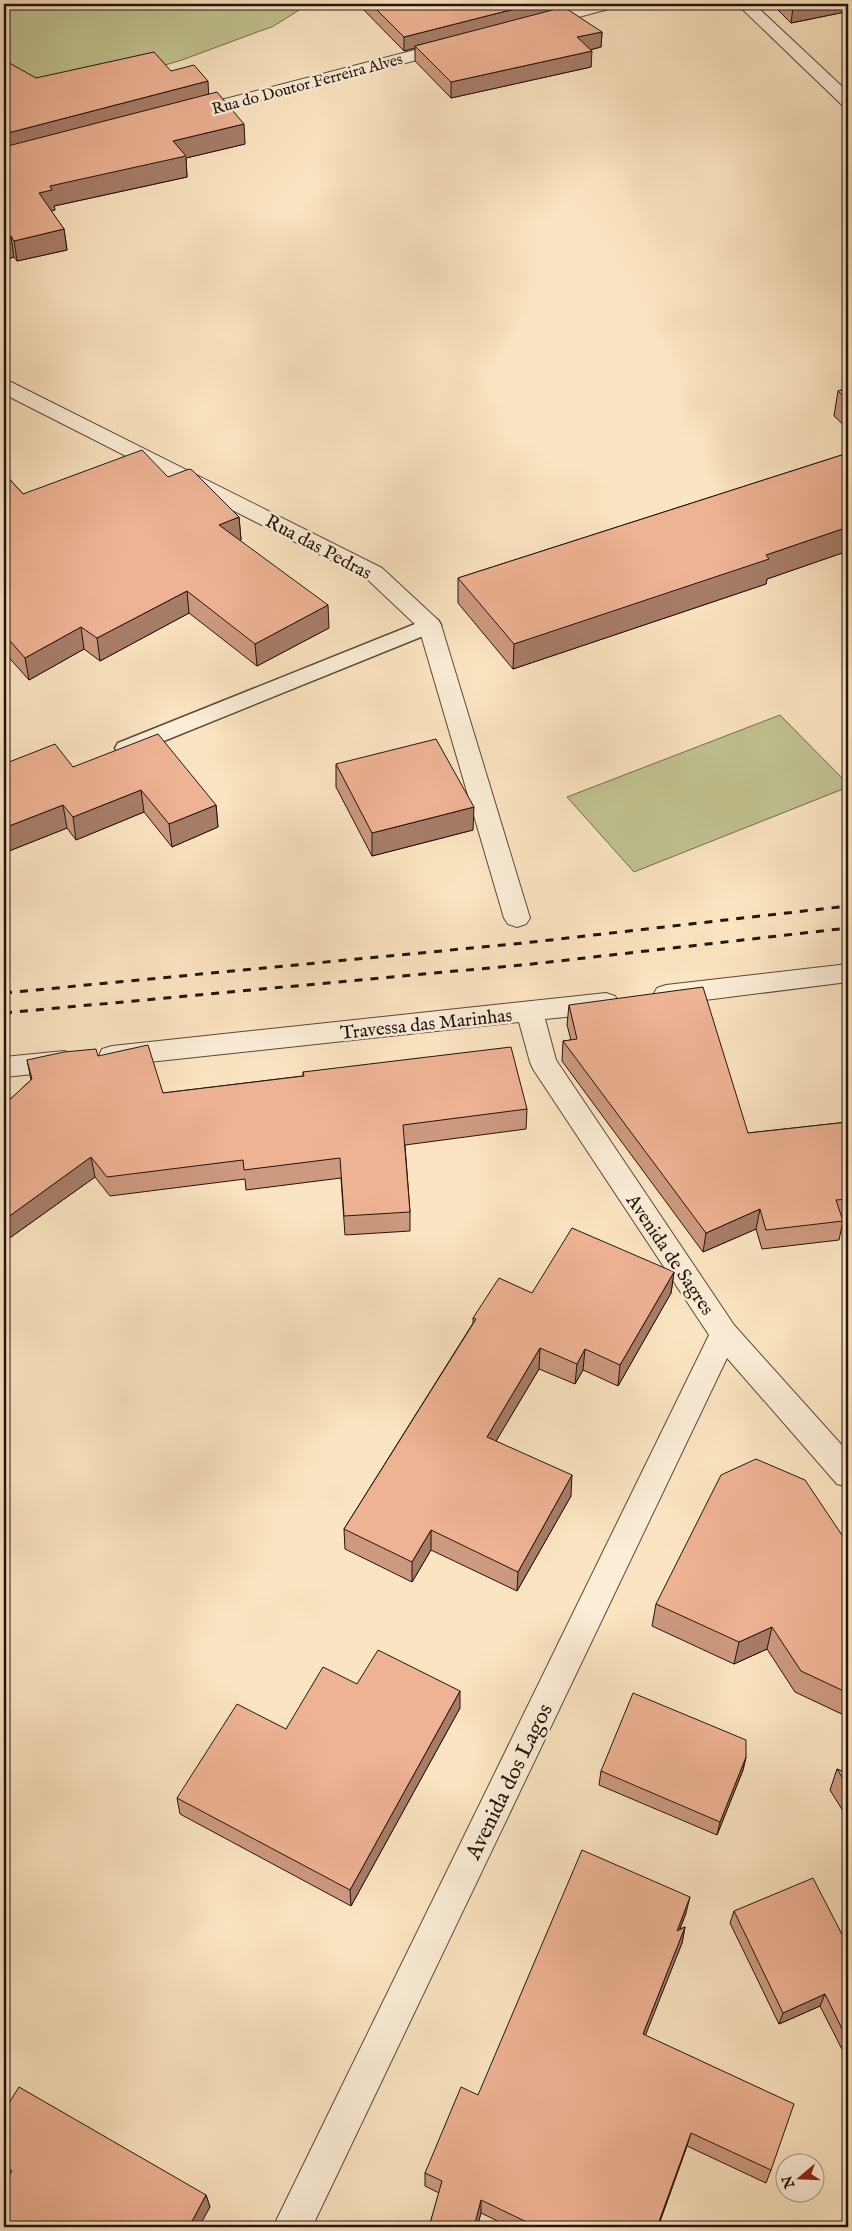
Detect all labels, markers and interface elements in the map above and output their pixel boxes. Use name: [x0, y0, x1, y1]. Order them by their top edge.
street label: Rua do Doutor Ferreira Alves: [210, 50, 405, 120]
street label: Rua das Pedras: [261, 510, 375, 586]
street label: Travessa das Marinhas: [339, 1004, 513, 1046]
street label: Avenida de Sagres: [619, 1189, 719, 1320]
street label: Avenida dos Lagos: [459, 1699, 560, 1866]
north arrow: [774, 2154, 824, 2204]
text: N: [778, 2173, 799, 2192]

